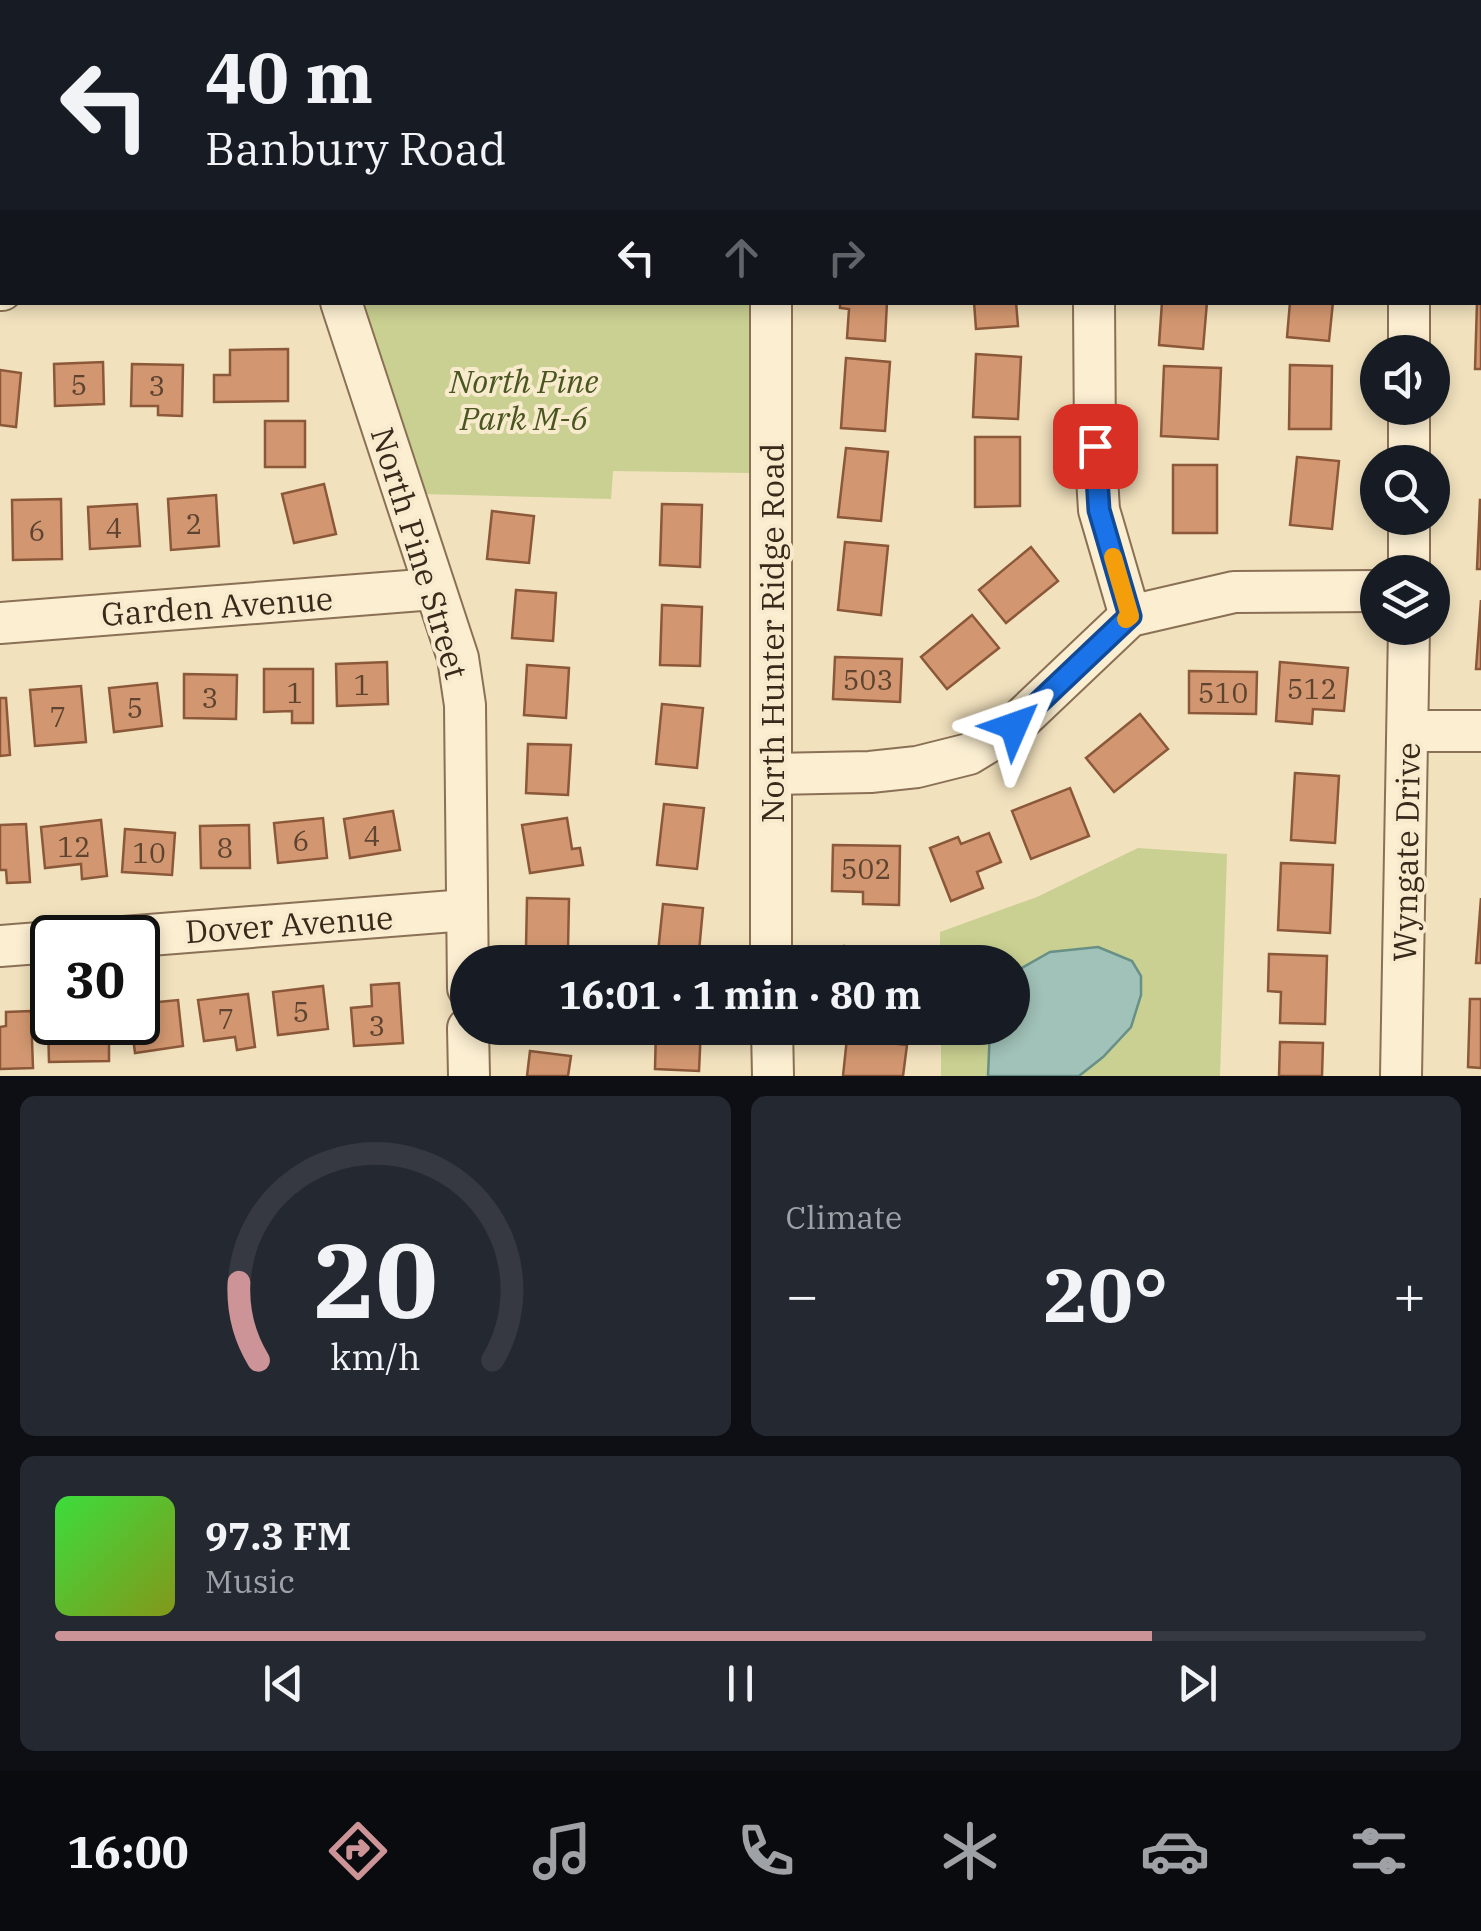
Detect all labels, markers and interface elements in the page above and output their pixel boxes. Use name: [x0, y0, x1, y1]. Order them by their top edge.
text: 40 m: [205, 31, 373, 122]
icon: left: [40, 40, 170, 170]
text: Banbury Road: [205, 119, 506, 177]
icon: left: [609, 230, 664, 285]
icon: ahead: [714, 230, 769, 285]
icon: right: [819, 230, 874, 285]
map controls: [1360, 335, 1450, 645]
button: sound: [1360, 335, 1450, 425]
park label: North Pine Park M-6: [449, 360, 598, 439]
house number: 5: [71, 366, 87, 403]
house number: 3: [149, 367, 165, 404]
pin: [1053, 404, 1138, 489]
icon: arrive: [1068, 419, 1123, 474]
street label: North Pine Street: [362, 422, 478, 684]
street label: North Hunter Ridge Road: [751, 443, 793, 823]
button: search: [1360, 445, 1450, 535]
house number: 2: [186, 505, 202, 542]
house number: 4: [106, 509, 122, 546]
house number: 6: [29, 512, 45, 549]
button: layers: [1360, 555, 1450, 645]
street label: Garden Avenue: [100, 577, 334, 635]
house number: 503: [843, 661, 893, 698]
house number: 1: [354, 666, 370, 703]
house number: 512: [1287, 670, 1337, 707]
house number: 1: [287, 674, 303, 711]
position arrow: [962, 674, 1066, 778]
house number: 510: [1198, 674, 1248, 711]
house number: 3: [202, 679, 218, 716]
house number: 5: [127, 689, 143, 726]
house number: 7: [50, 698, 66, 735]
street label: Wyngate Drive: [1383, 742, 1429, 962]
house number: 4: [364, 817, 380, 854]
house number: 6: [293, 822, 309, 859]
house number: 12: [57, 828, 91, 865]
house number: 8: [217, 829, 233, 866]
house number: 10: [132, 834, 166, 871]
house number: 502: [841, 850, 891, 887]
street label: Dover Avenue: [184, 896, 394, 952]
speed limit sign: 30: [30, 915, 160, 1045]
text: 16:01 · 1 min · 80 m: [559, 970, 921, 1019]
house number: 5: [293, 993, 309, 1030]
house number: 7: [218, 1000, 234, 1037]
house number: 3: [369, 1007, 385, 1044]
text: Climate: [786, 1196, 902, 1238]
text: 20: [313, 1211, 438, 1347]
text: 20°: [1043, 1245, 1168, 1343]
text: −: [786, 1259, 819, 1330]
text: +: [1393, 1259, 1426, 1330]
text: km/h: [330, 1333, 420, 1380]
text: 97.3 FM: [205, 1511, 351, 1560]
text: Music: [205, 1560, 295, 1602]
icon: previous: [256, 1656, 311, 1711]
icon: pause: [713, 1656, 768, 1711]
icon: next: [1170, 1656, 1225, 1711]
icon: directions: [323, 1816, 393, 1886]
icon: music: [527, 1816, 597, 1886]
icon: phone: [731, 1816, 801, 1886]
icon: climate: [935, 1816, 1005, 1886]
icon: car: [1140, 1816, 1210, 1886]
icon: filters: [1344, 1816, 1414, 1886]
text: 16:00: [67, 1822, 189, 1880]

